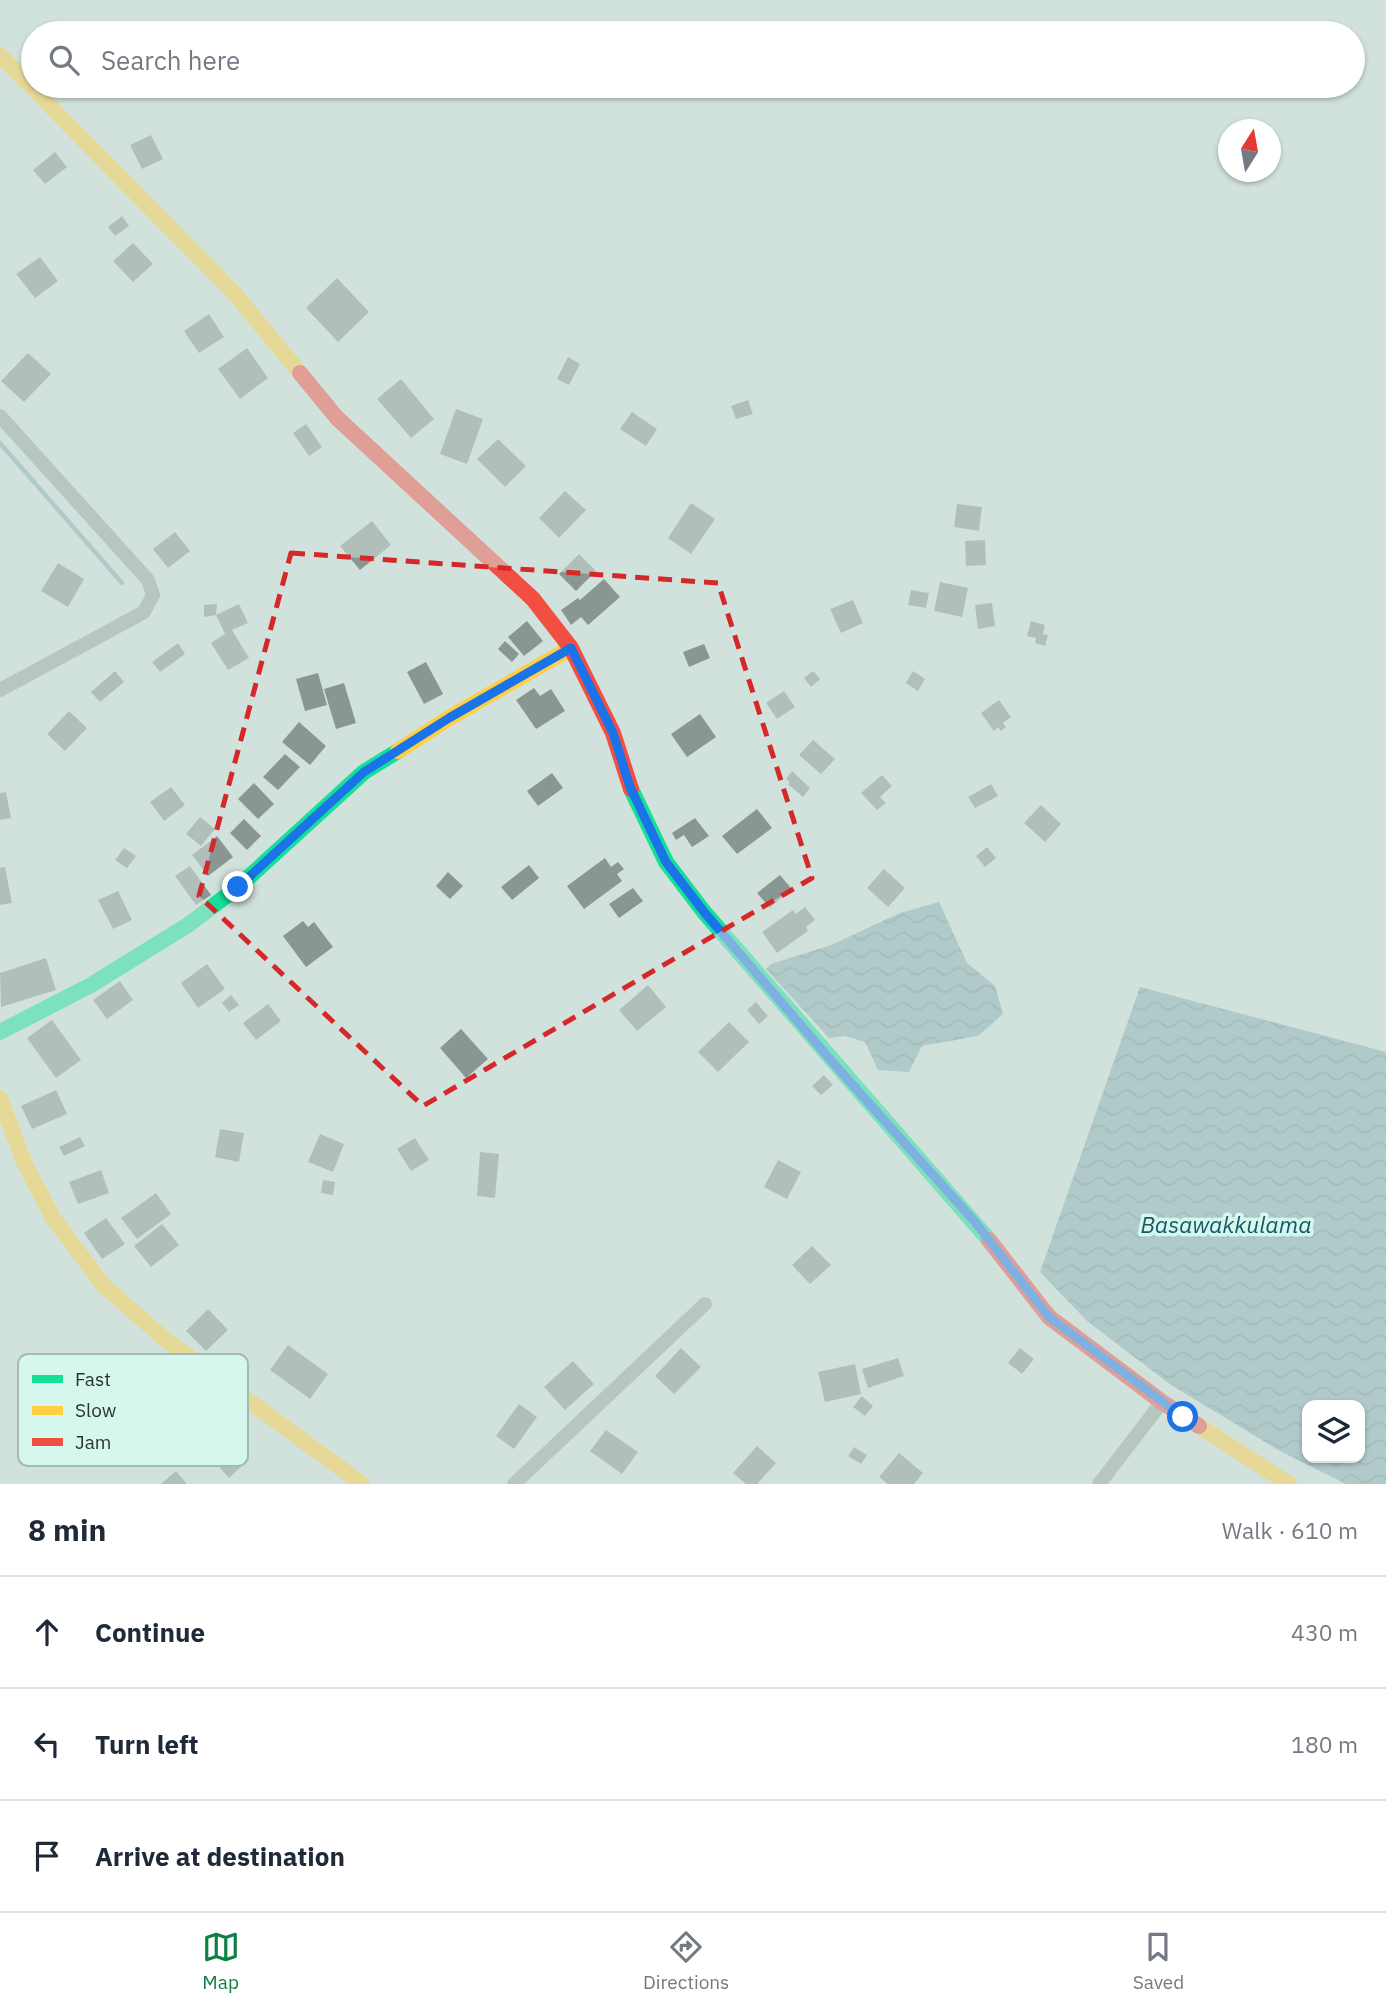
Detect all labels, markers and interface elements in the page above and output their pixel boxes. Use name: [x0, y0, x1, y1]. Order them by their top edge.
search box: [21, 21, 1365, 98]
icon: search: [45, 41, 83, 79]
text: Search here: [101, 43, 240, 77]
north arrow: [1218, 119, 1281, 182]
route end: [222, 871, 253, 902]
water label: Basawakkulama: [1140, 1209, 1312, 1239]
legend: [18, 1354, 248, 1466]
text: Fast: [75, 1367, 111, 1391]
text: Slow: [75, 1398, 116, 1422]
map controls: [1302, 1400, 1365, 1463]
button: layers: [1302, 1400, 1365, 1463]
route start: [1167, 1401, 1198, 1432]
text: Jam: [75, 1430, 111, 1454]
text: 8 min: [28, 1510, 106, 1549]
text: Walk · 610 m: [1222, 1515, 1358, 1545]
icon: ahead: [28, 1613, 66, 1651]
text: Continue: [95, 1615, 205, 1649]
text: 430 m: [1291, 1617, 1358, 1647]
icon: left: [28, 1725, 66, 1763]
text: Turn left: [95, 1727, 198, 1761]
text: 180 m: [1291, 1729, 1358, 1759]
icon: arrive: [28, 1837, 66, 1875]
text: Arrive at destination: [95, 1839, 345, 1873]
tab: Map: [202, 1928, 240, 1994]
tab: Directions: [643, 1928, 729, 1994]
tab: Saved: [1133, 1928, 1184, 1994]

